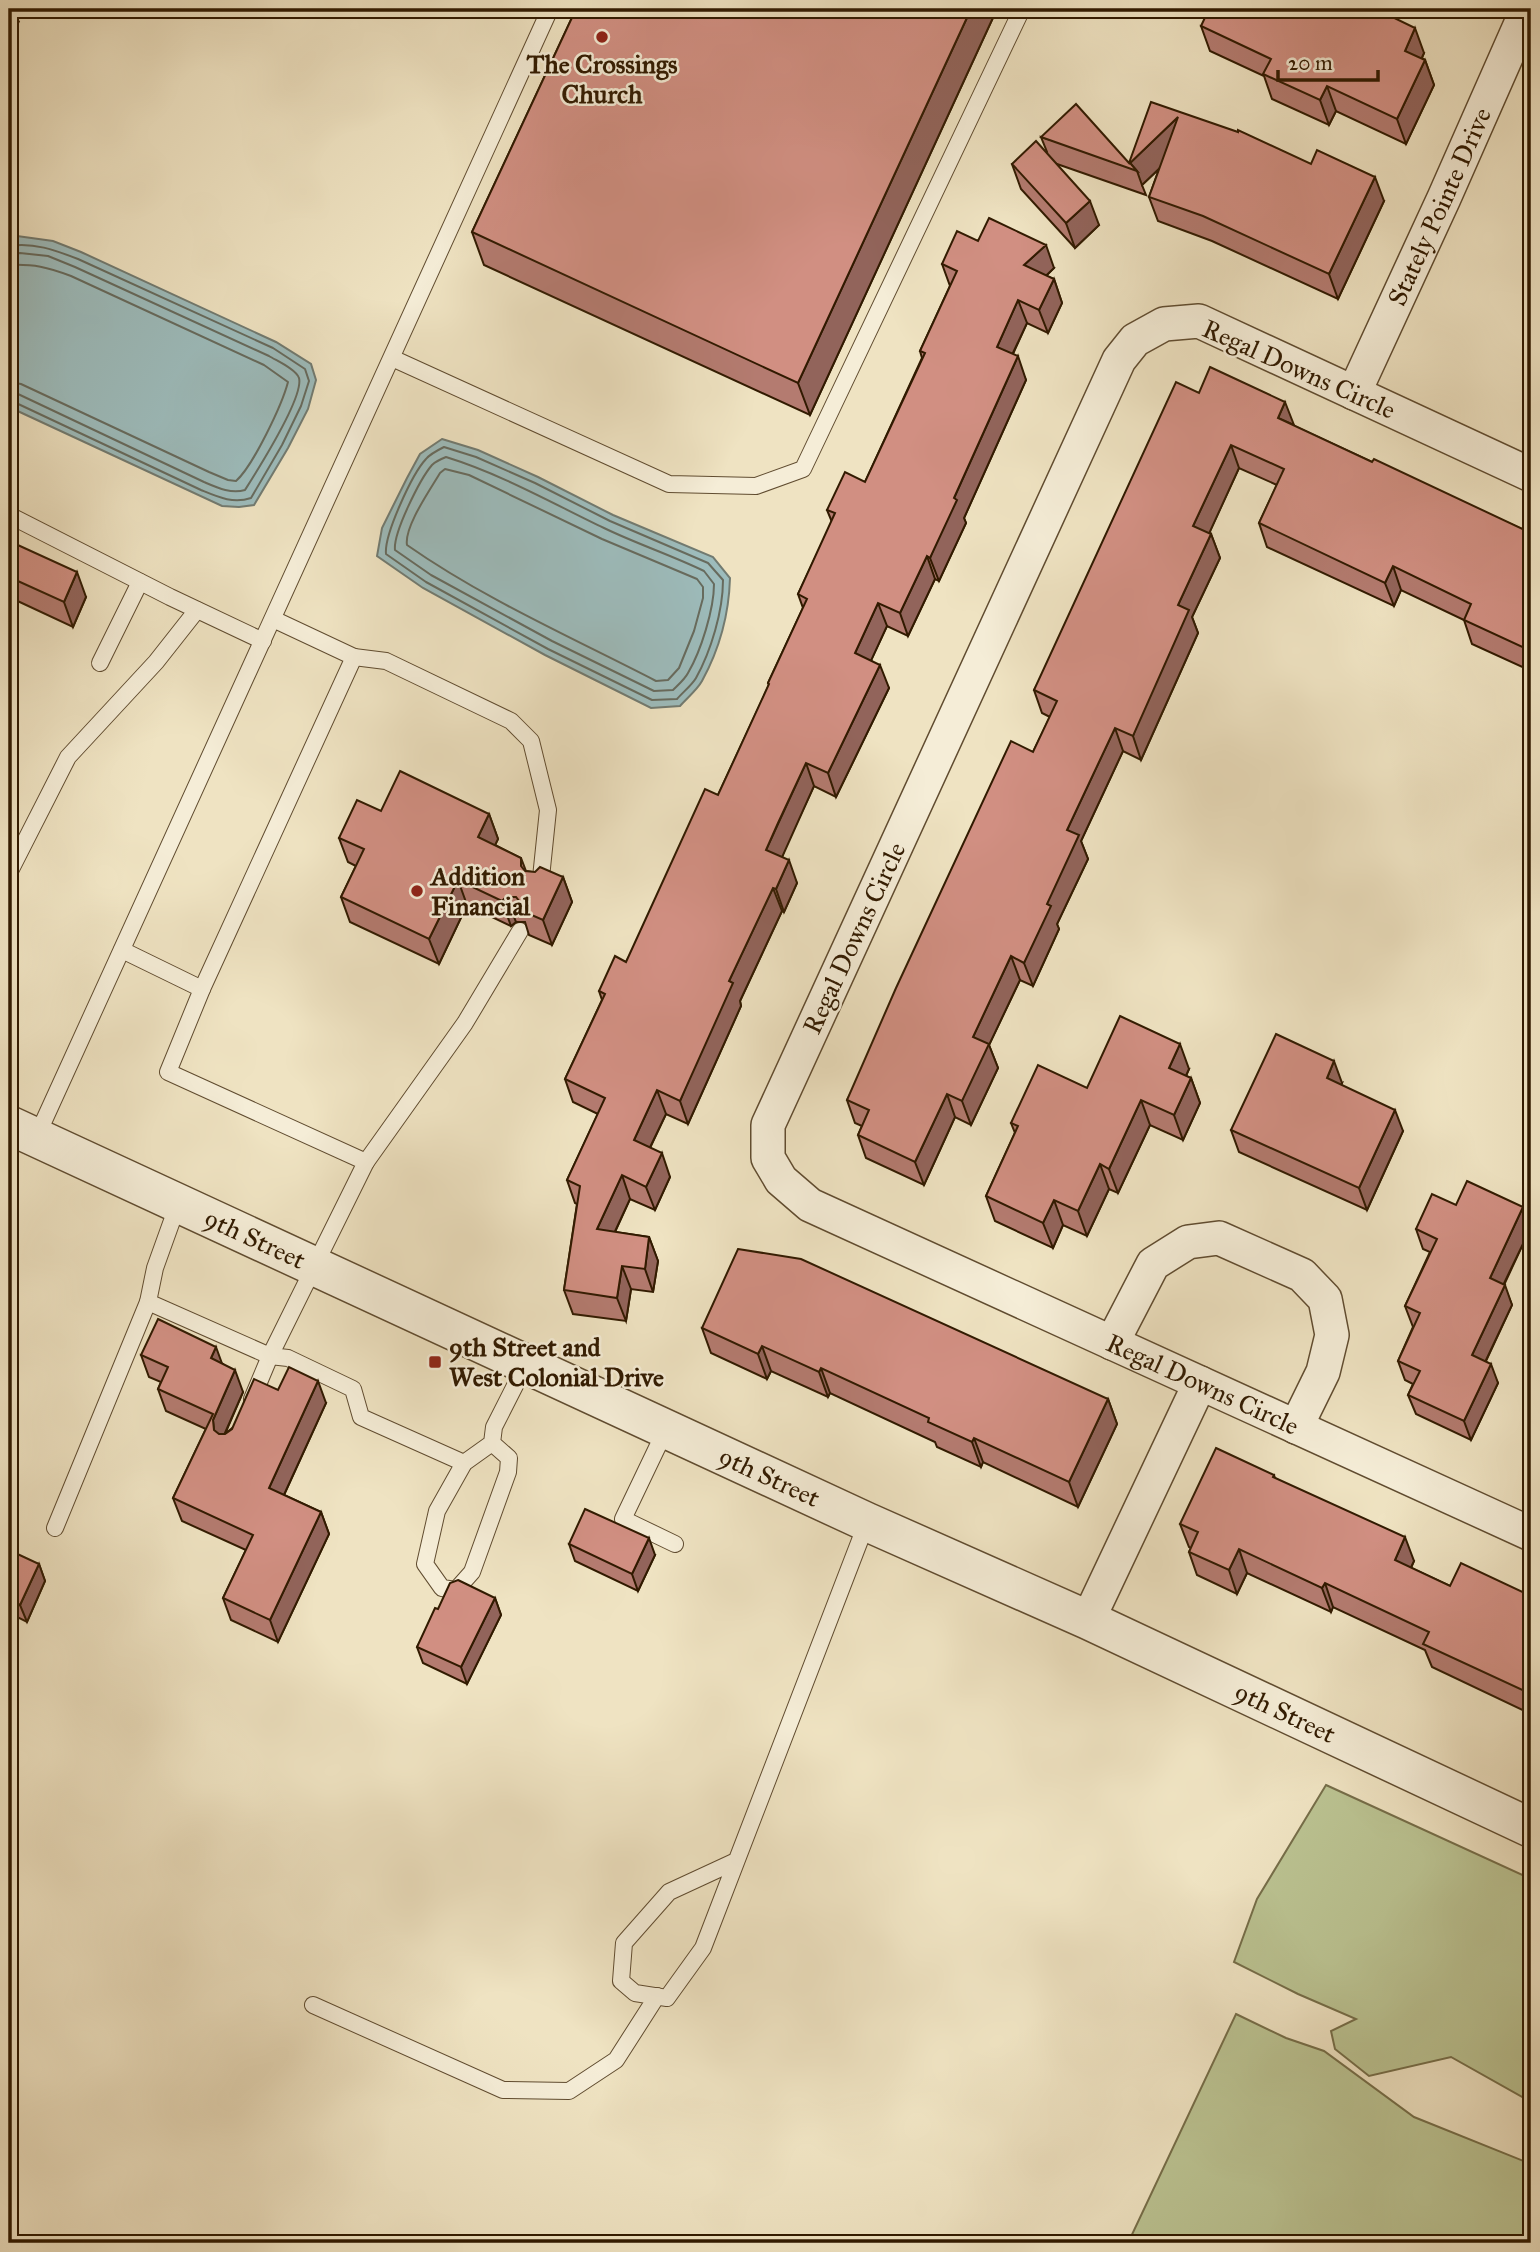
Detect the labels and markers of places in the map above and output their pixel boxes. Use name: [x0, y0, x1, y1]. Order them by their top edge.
marker: The Crossings Church: [594, 29, 610, 45]
place label: The Crossings Church: [525, 48, 678, 110]
place label: Addition Financial: [429, 860, 531, 922]
marker: Addition Financial: [409, 883, 425, 899]
place label: 9th Street and West Colonial Drive: [449, 1331, 664, 1393]
marker: 9th Street and West Colonial Drive: [427, 1354, 443, 1370]

